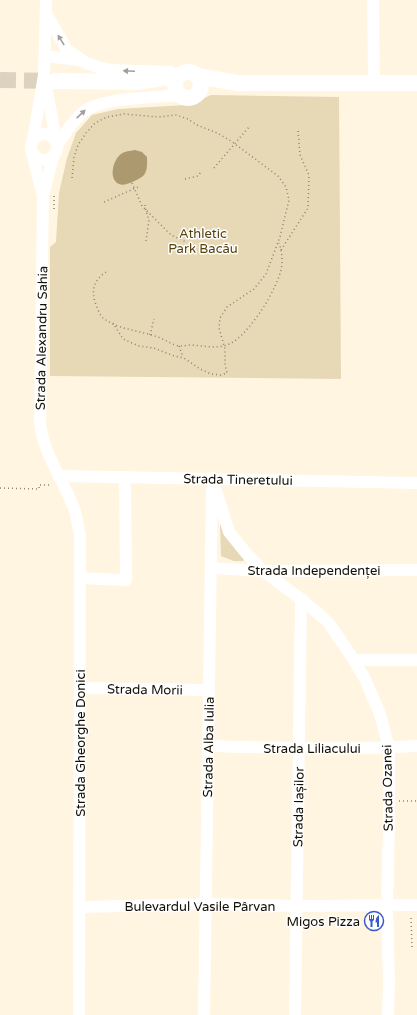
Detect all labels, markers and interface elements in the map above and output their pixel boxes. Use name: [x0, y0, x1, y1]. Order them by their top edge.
one-way arrow: [57, 34, 64, 46]
one-way arrow: [123, 67, 135, 74]
one-way arrow: [76, 110, 86, 119]
park label: Athletic Park Bacău: [168, 226, 238, 257]
street label: Strada Alexandru Sahia: [33, 266, 51, 410]
street label: Strada Tineretului: [183, 471, 293, 489]
street label: Strada Independenței: [247, 563, 381, 579]
street label: Strada Gheorghe Donici: [73, 669, 89, 817]
street label: Strada Morii: [107, 681, 183, 699]
street label: Strada Alba Iulia: [200, 696, 218, 798]
street label: Strada Liliacului: [263, 741, 361, 757]
street label: Strada Ozanei: [379, 744, 397, 831]
street label: Strada Iașilor: [290, 767, 308, 847]
street label: Bulevardul Vasile Pârvan: [125, 899, 275, 915]
restaurant icon: Migos Pizza: [363, 910, 385, 932]
place label: Migos Pizza: [286, 914, 360, 930]

